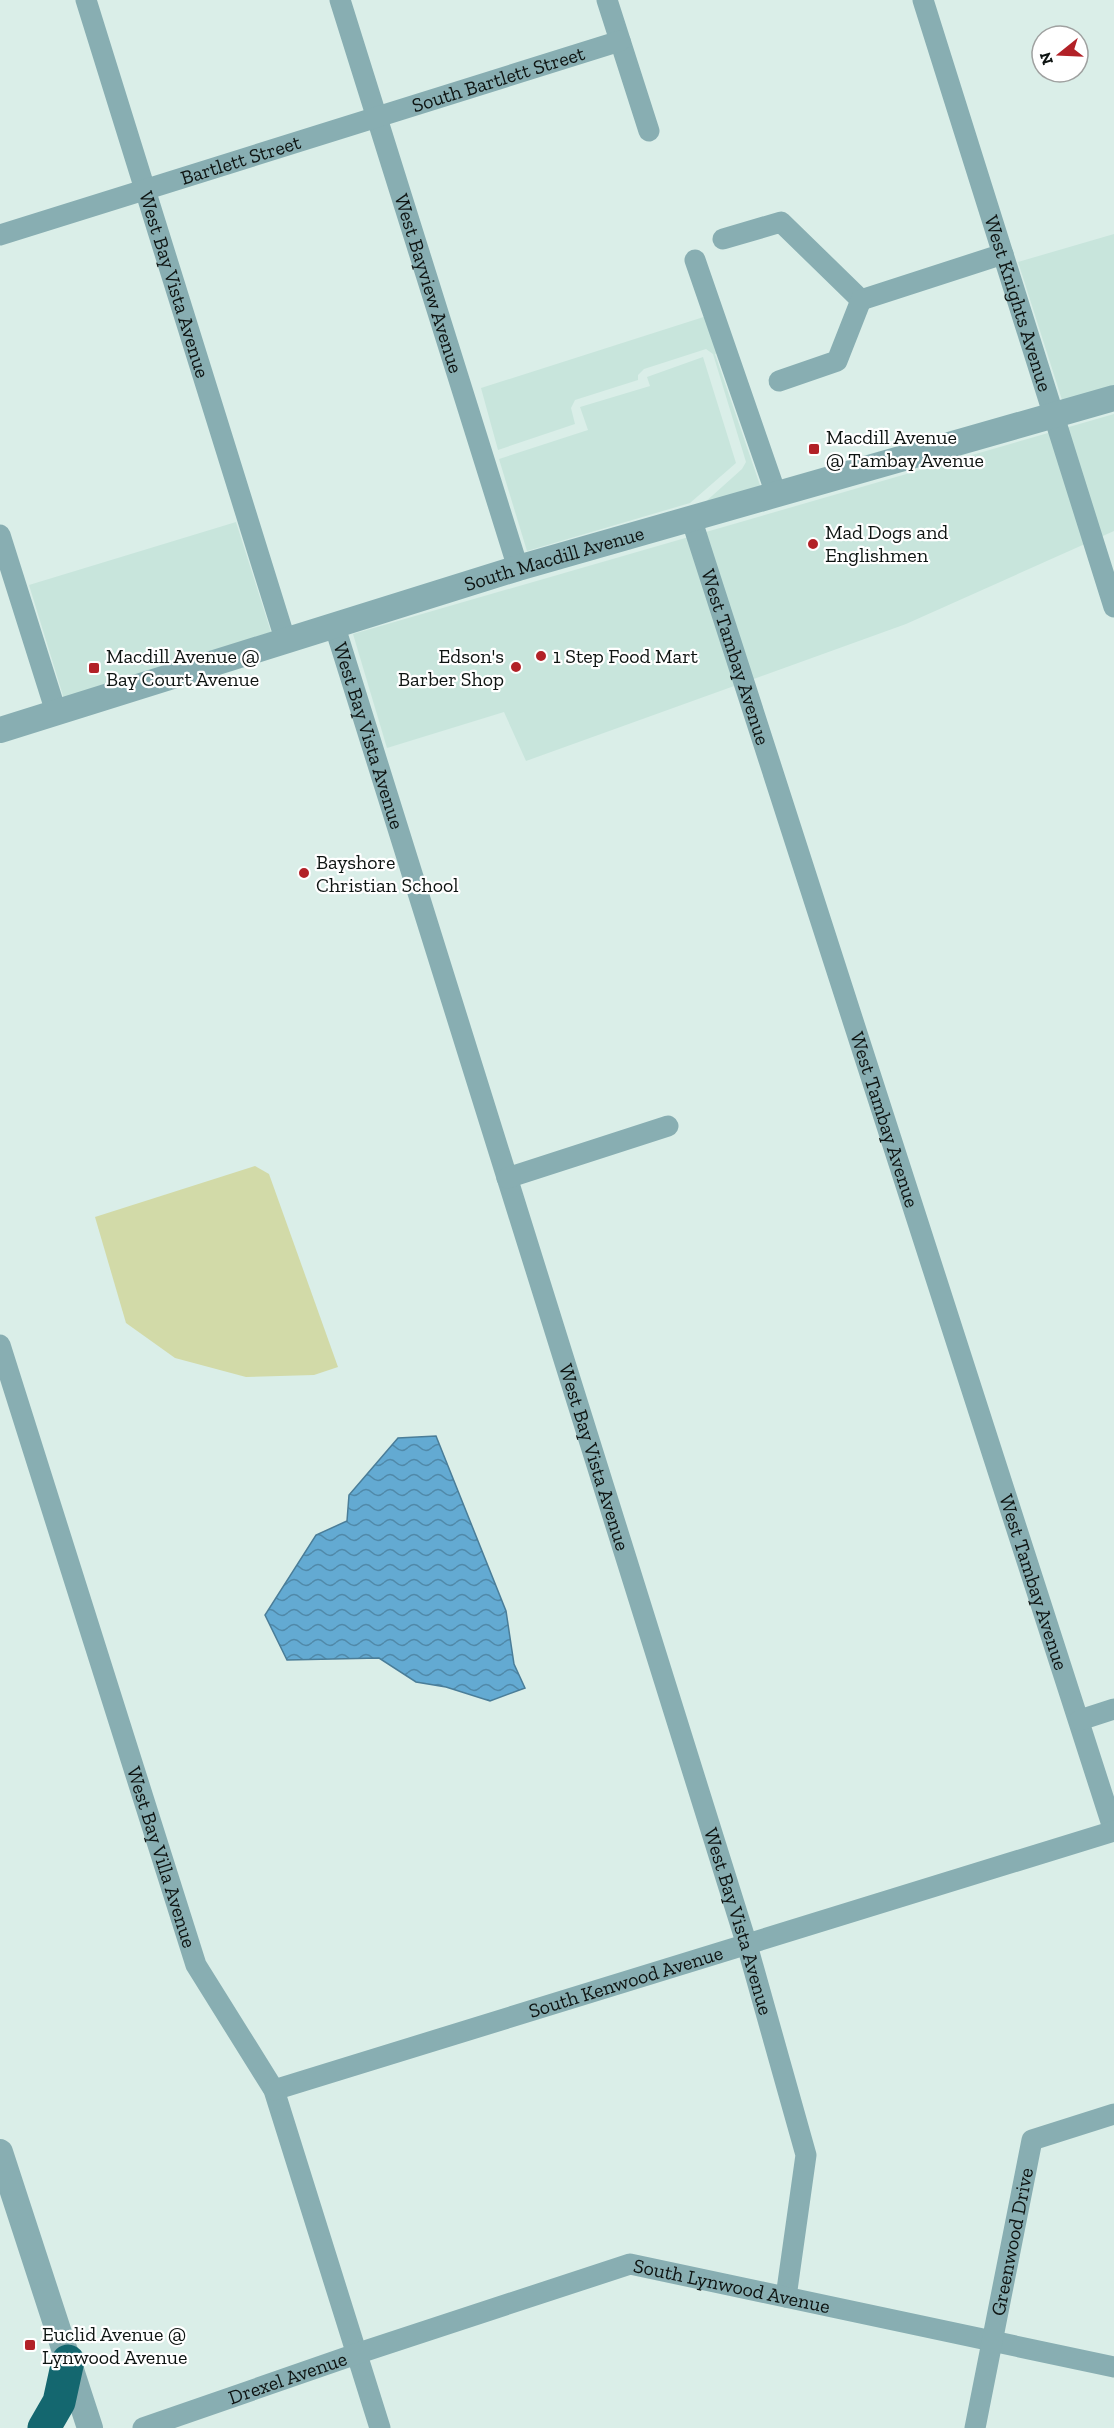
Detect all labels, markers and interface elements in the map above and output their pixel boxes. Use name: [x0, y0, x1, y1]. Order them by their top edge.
north arrow: [1030, 24, 1090, 84]
street label: South Bartlett Street: [409, 41, 588, 117]
text: N: [1035, 50, 1057, 67]
street label: Bartlett Street: [178, 130, 304, 190]
street label: West Bay Vista Avenue: [134, 188, 215, 381]
street label: West Bayview Avenue: [389, 191, 468, 376]
street label: West Knights Avenue: [979, 212, 1057, 394]
place label: Macdill Avenue @ Tambay Avenue: [826, 425, 984, 472]
marker: Macdill Avenue @ Tambay Avenue: [807, 442, 821, 456]
place label: Mad Dogs and Englishmen: [825, 520, 948, 567]
street label: South Macdill Avenue: [461, 521, 647, 596]
marker: Mad Dogs and Englishmen: [806, 537, 820, 551]
street label: West Tambay Avenue: [696, 566, 775, 748]
street label: West Bay Vista Avenue: [328, 639, 409, 832]
place label: Macdill Avenue @ Bay Court Avenue: [106, 644, 260, 691]
place label: Edson's Barber Shop: [398, 644, 504, 691]
place label: 1 Step Food Mart: [553, 644, 699, 668]
marker: 1 Step Food Mart: [534, 649, 548, 663]
marker: Edson's Barber Shop: [509, 660, 523, 674]
marker: Macdill Avenue @ Bay Court Avenue: [87, 661, 101, 675]
place label: Bayshore Christian School: [316, 850, 459, 897]
marker: Bayshore Christian School: [297, 866, 311, 880]
street label: West Tambay Avenue: [845, 1029, 924, 1210]
street label: West Bay Vista Avenue: [554, 1361, 635, 1554]
street label: West Tambay Avenue: [994, 1491, 1073, 1673]
street label: West Bay Villa Avenue: [122, 1763, 202, 1951]
street label: West Bay Vista Avenue: [699, 1825, 778, 2018]
street label: South Kenwood Avenue: [526, 1940, 726, 2023]
street label: Greenwood Drive: [986, 2166, 1038, 2318]
street label: South Lynwood Avenue: [631, 2253, 832, 2318]
place label: Euclid Avenue @ Lynwood Avenue: [42, 2322, 187, 2369]
marker: Euclid Avenue @ Lynwood Avenue: [23, 2338, 37, 2352]
street label: Drexel Avenue: [225, 2346, 350, 2409]

